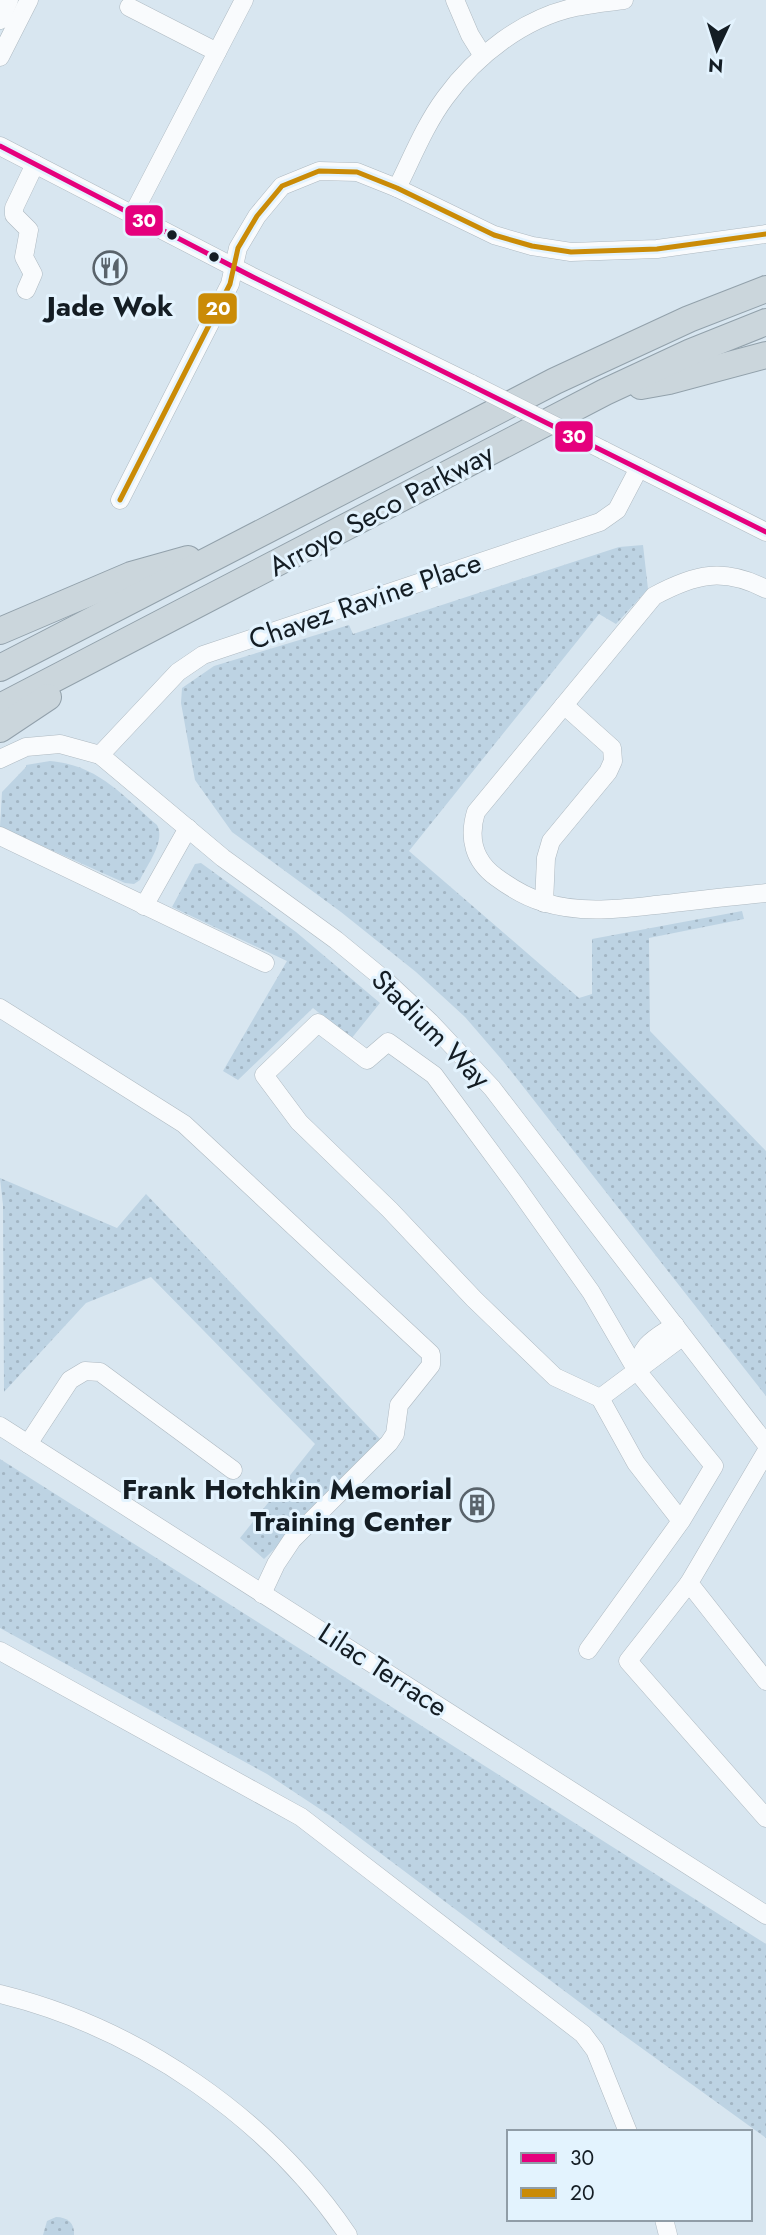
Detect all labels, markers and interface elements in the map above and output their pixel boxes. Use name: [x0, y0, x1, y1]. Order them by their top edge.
north arrow: [682, 14, 752, 84]
text: N: [707, 51, 724, 79]
line badge: 30: [124, 204, 164, 237]
text: 30: [132, 207, 156, 234]
unlabelled marker: [165, 228, 179, 242]
restaurant icon: Jade Wok: [91, 249, 129, 287]
unlabelled marker: [207, 250, 221, 264]
place label: Jade Wok: [42, 286, 173, 327]
line badge: 20: [197, 292, 238, 325]
text: 20: [205, 295, 231, 322]
line badge: 30: [554, 420, 594, 453]
text: 30: [562, 423, 586, 450]
street label: Arroyo Seco Parkway: [261, 433, 501, 587]
street label: Chavez Ravine Place: [243, 542, 487, 660]
street label: Stadium Way: [362, 960, 501, 1099]
place label: Frank Hotchkin Memorial Training Center: [122, 1469, 452, 1542]
building icon: Frank Hotchkin Memorial Training Center: [458, 1486, 496, 1524]
street label: Lilac Terrace: [310, 1613, 456, 1727]
legend: [507, 2130, 752, 2221]
text: 30: [570, 2143, 594, 2173]
text: 20: [570, 2178, 595, 2208]

